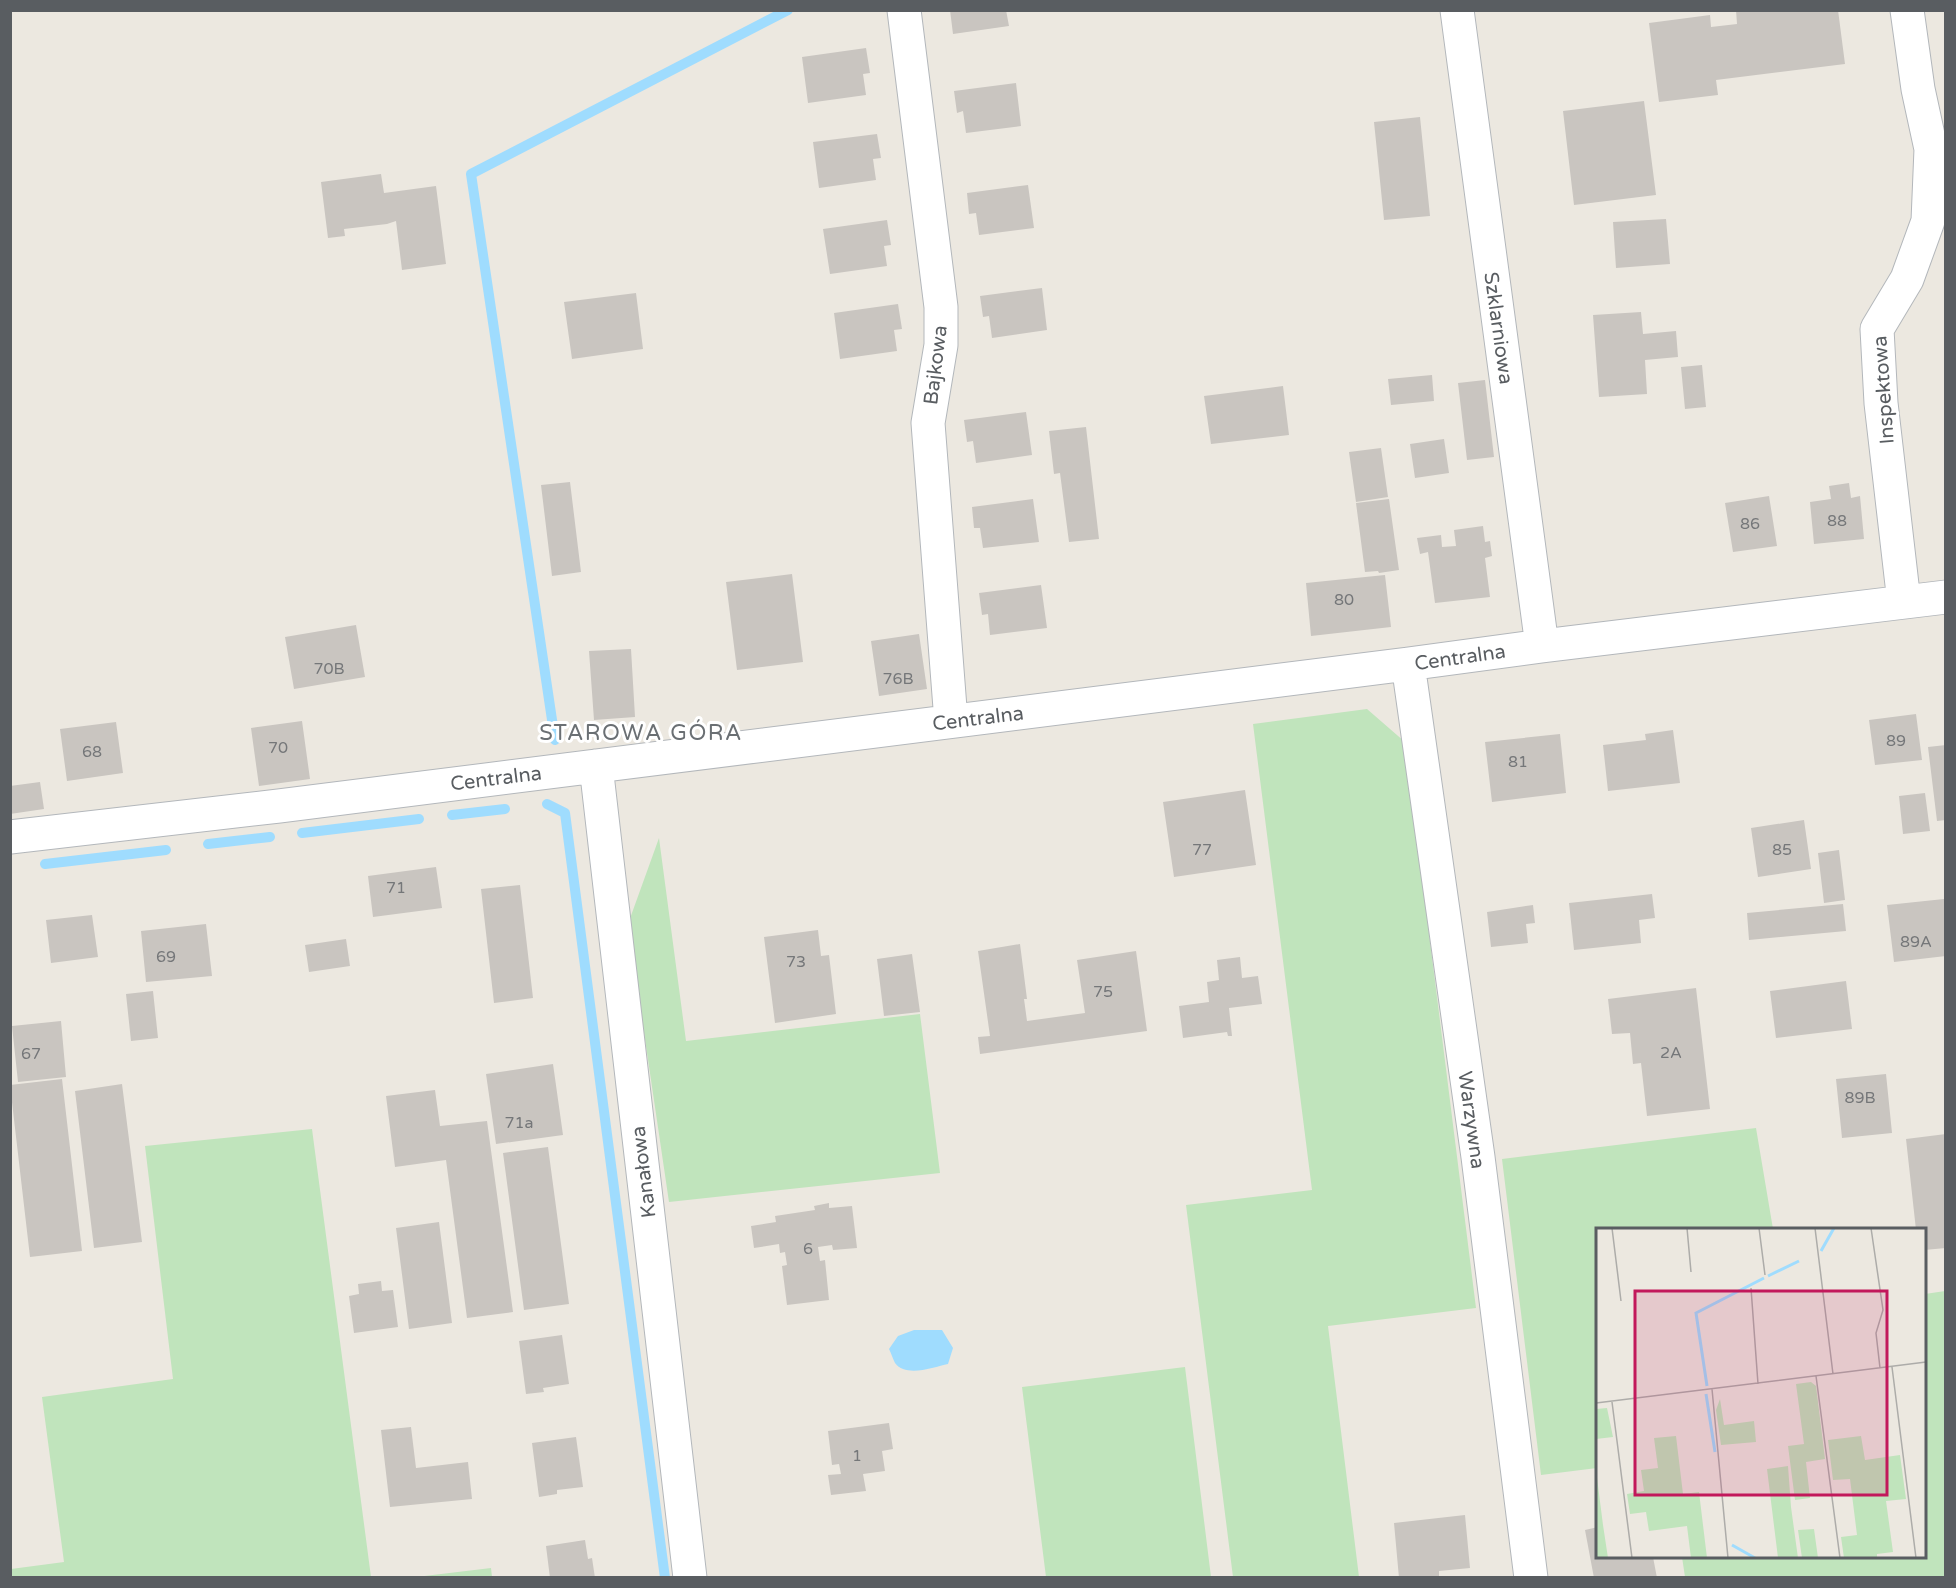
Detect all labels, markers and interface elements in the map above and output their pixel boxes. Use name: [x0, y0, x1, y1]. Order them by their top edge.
street label: Szklarniowa: [1478, 270, 1518, 386]
street label: Bajkowa: [919, 324, 953, 406]
street label: Inspektowa: [1868, 335, 1900, 445]
house number: 88: [1827, 511, 1847, 531]
house number: 86: [1740, 514, 1760, 534]
house number: 80: [1334, 590, 1354, 610]
street label: Centralna: [1413, 640, 1507, 676]
house number: 70B: [313, 659, 345, 679]
house number: 76B: [882, 669, 914, 689]
street label: Centralna: [931, 701, 1025, 736]
district label: STAROWA GÓRA: [539, 719, 743, 746]
house number: 89: [1886, 731, 1906, 751]
house number: 70: [268, 738, 288, 758]
house number: 68: [82, 742, 102, 762]
house number: 81: [1508, 752, 1528, 772]
street label: Centralna: [449, 761, 543, 796]
house number: 77: [1192, 840, 1212, 860]
house number: 85: [1772, 840, 1792, 860]
house number: 71: [386, 878, 406, 898]
house number: 89A: [1900, 932, 1932, 952]
house number: 69: [156, 947, 176, 967]
house number: 73: [786, 952, 806, 972]
house number: 75: [1093, 982, 1113, 1002]
house number: 2A: [1660, 1043, 1682, 1063]
house number: 67: [21, 1044, 41, 1064]
street label: Warzywna: [1452, 1070, 1490, 1170]
house number: 89B: [1844, 1088, 1876, 1108]
house number: 71a: [504, 1113, 534, 1133]
street label: Kanałowa: [626, 1125, 662, 1219]
inset map: [1596, 1228, 1926, 1558]
house number: 6: [803, 1239, 813, 1259]
house number: 1: [852, 1446, 862, 1466]

